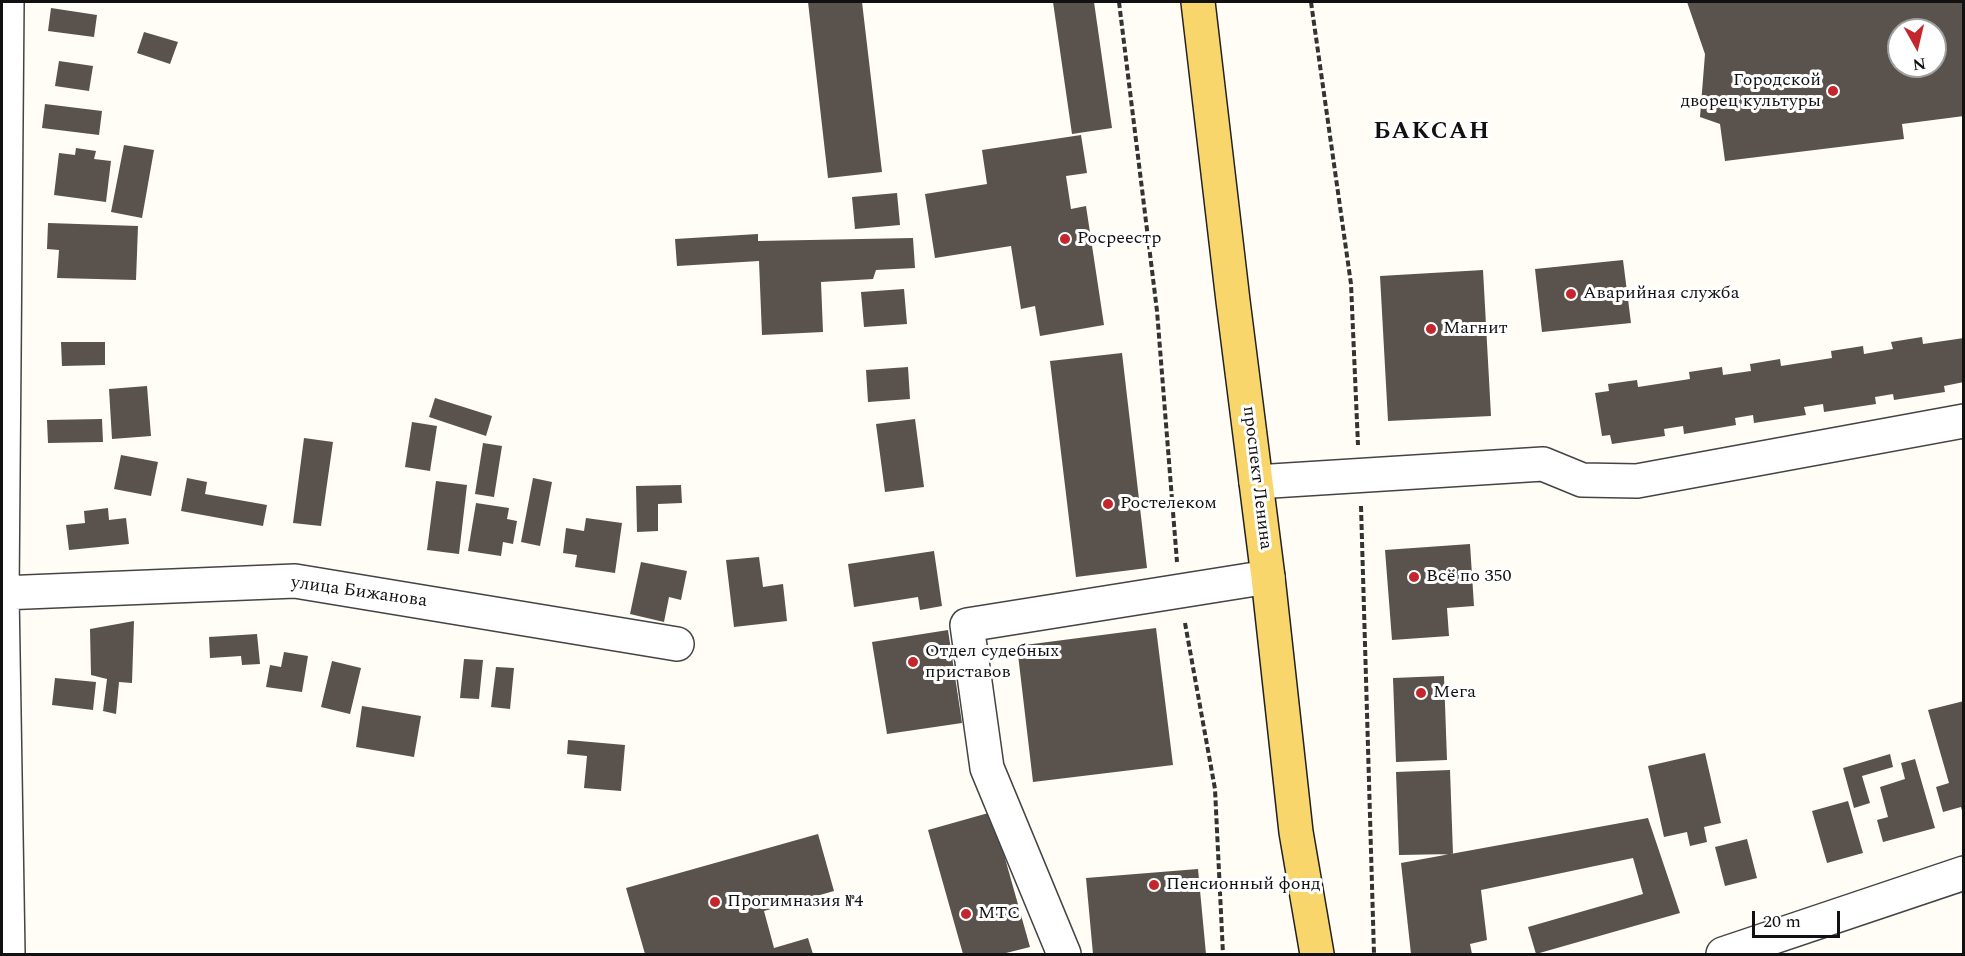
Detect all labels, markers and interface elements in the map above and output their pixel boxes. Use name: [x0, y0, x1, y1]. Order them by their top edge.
north arrow: [1887, 18, 1947, 78]
text: N: [1911, 51, 1927, 77]
place label: Городской дворец культуры: [1680, 70, 1821, 112]
marker: Городской дворец культуры: [1826, 84, 1840, 98]
district label: БАКСАН: [1373, 119, 1491, 147]
place label: Росреестр: [1077, 228, 1161, 250]
marker: Росреестр: [1058, 232, 1072, 246]
place label: Аварийная служба: [1583, 283, 1739, 305]
marker: Аварийная служба: [1564, 287, 1578, 301]
place label: Магнит: [1443, 318, 1508, 340]
marker: Магнит: [1424, 322, 1438, 336]
street label: проспект Ленина: [1236, 405, 1276, 551]
place label: Ростелеком: [1120, 493, 1217, 515]
marker: Ростелеком: [1101, 497, 1115, 511]
place label: Всё по 350: [1426, 566, 1512, 588]
marker: Всё по 350: [1407, 570, 1421, 584]
street label: улица Бижанова: [290, 573, 428, 613]
place label: Отдел судебных приставов: [925, 641, 1059, 684]
marker: Отдел судебных приставов: [906, 655, 920, 669]
place label: Мега: [1433, 682, 1476, 704]
marker: Мега: [1414, 686, 1428, 700]
place label: Пенсионный фонд: [1166, 874, 1321, 896]
marker: Пенсионный фонд: [1147, 878, 1161, 892]
place label: Прогимназия №4: [727, 891, 863, 913]
marker: Прогимназия №4: [708, 895, 722, 909]
scale bar: [1755, 899, 1844, 937]
place label: МТС: [978, 903, 1020, 925]
marker: МТС: [959, 907, 973, 921]
text: 20 m: [1763, 908, 1801, 935]

